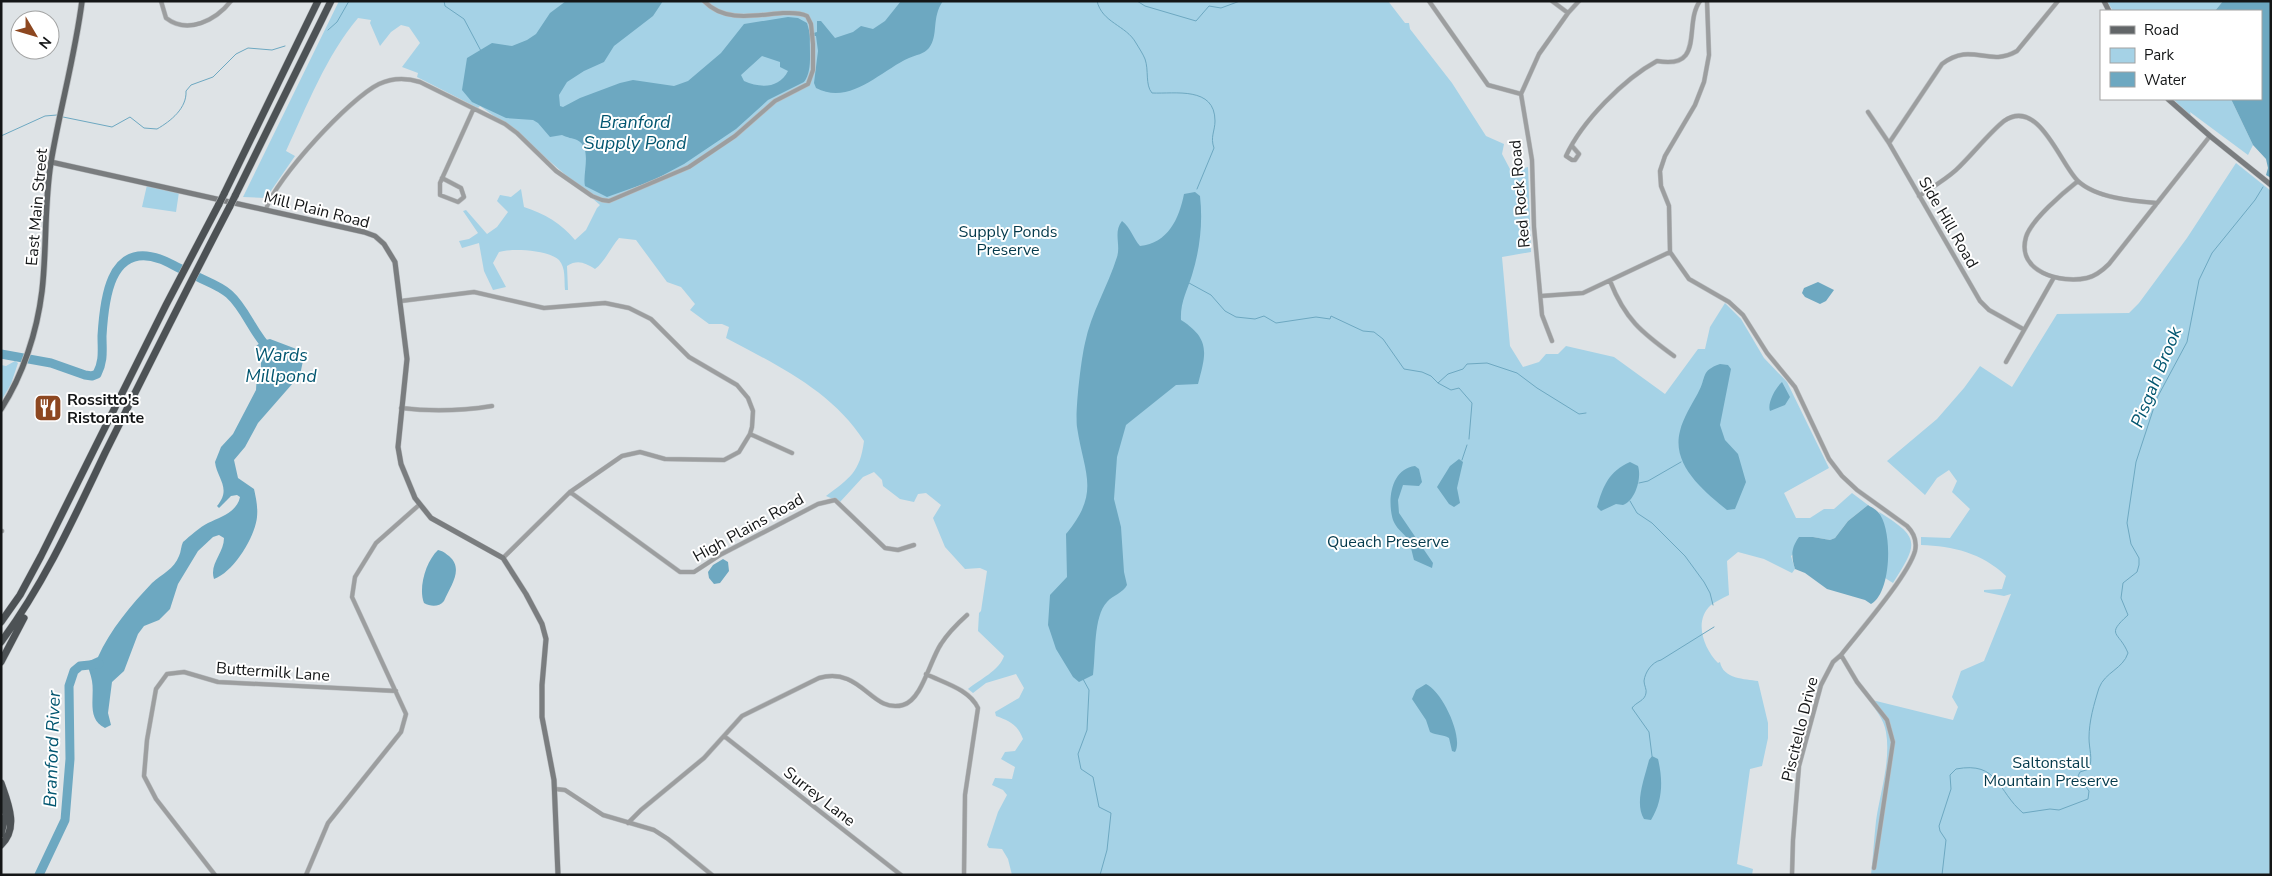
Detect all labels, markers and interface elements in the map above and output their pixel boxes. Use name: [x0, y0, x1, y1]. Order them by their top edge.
north arrow: [10, 10, 60, 60]
legend: [2100, 10, 2262, 100]
text: Road: [2144, 20, 2179, 40]
text: N: [34, 33, 56, 53]
text: Park: [2144, 45, 2174, 65]
text: Water: [2144, 70, 2187, 90]
water label: Branford Supply Pond: [584, 110, 687, 155]
street label: Red Rock Road: [1504, 139, 1536, 249]
street label: East Main Street: [21, 147, 53, 267]
street label: Side Hill Road: [1913, 173, 1983, 272]
street label: Mill Plain Road: [261, 186, 372, 234]
park label: Supply Ponds Preserve: [958, 221, 1058, 261]
water label: Pisgah Brook: [2125, 322, 2187, 431]
water label: Wards Millpond: [245, 343, 317, 388]
place label: Rossitto's Ristorante: [67, 389, 144, 429]
restaurant icon: Rossitto's Ristorante: [33, 393, 63, 423]
street label: High Plains Road: [689, 488, 808, 567]
park label: Queach Preserve: [1327, 531, 1449, 553]
street label: Buttermilk Lane: [215, 657, 331, 687]
street label: Piscitello Drive: [1776, 675, 1824, 784]
water label: Branford River: [38, 690, 66, 808]
park label: Saltonstall Mountain Preserve: [1984, 752, 2118, 792]
street label: Surrey Lane: [779, 762, 860, 832]

